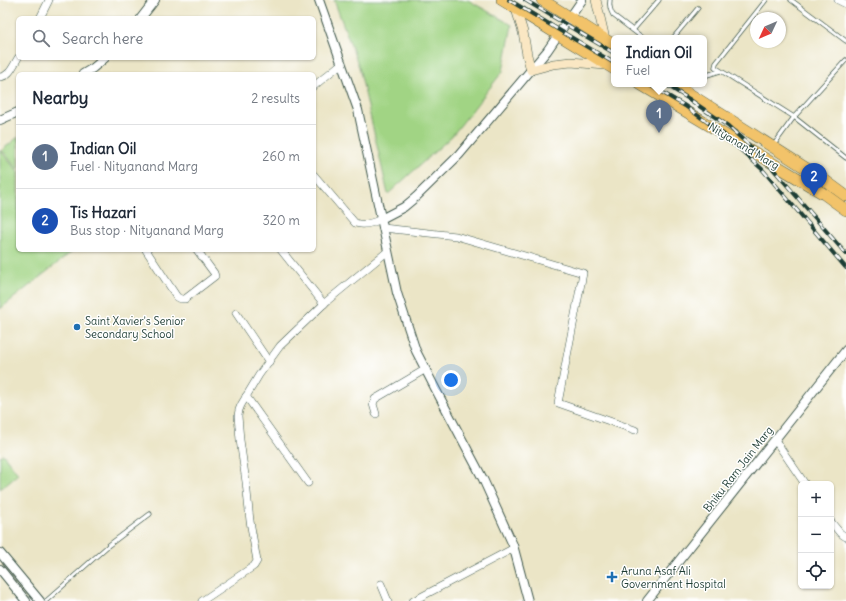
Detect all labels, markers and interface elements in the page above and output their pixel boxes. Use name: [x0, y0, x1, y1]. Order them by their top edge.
north arrow: [750, 12, 786, 48]
search box: [16, 16, 316, 60]
icon: search: [30, 27, 52, 49]
text: Search here: [62, 29, 143, 48]
popup: [611, 35, 707, 87]
text: Indian Oil: [626, 43, 692, 62]
text: Fuel: [626, 62, 650, 79]
text: Nearby: [32, 87, 88, 109]
text: 2 results: [251, 90, 300, 107]
pin: 1: [646, 100, 672, 133]
street label: Nityanand Marg: [706, 119, 782, 173]
text: Indian Oil: [70, 139, 136, 158]
text: 1: [42, 148, 48, 165]
text: 260 m: [262, 148, 300, 165]
text: Fuel · Nityanand Marg: [70, 158, 198, 175]
pin: 2: [801, 163, 827, 196]
text: Tis Hazari: [70, 203, 136, 222]
text: 2: [41, 212, 49, 229]
text: 320 m: [262, 212, 300, 229]
text: Bus stop · Nityanand Marg: [70, 222, 224, 239]
place label: Saint Xavier's Senior Secondary School: [85, 314, 186, 341]
marker: Saint Xavier's Senior Secondary School: [72, 322, 82, 332]
your location: [441, 370, 461, 390]
street label: Bhiku Ram Jain Marg: [700, 423, 776, 515]
map controls: [798, 481, 834, 589]
button: +: [798, 481, 834, 517]
button: −: [798, 517, 834, 553]
button: locate: [798, 553, 834, 589]
place label: Aruna Asaf Ali Government Hospital: [621, 564, 726, 591]
marker: Aruna Asaf Ali Government Hospital: [606, 571, 618, 583]

